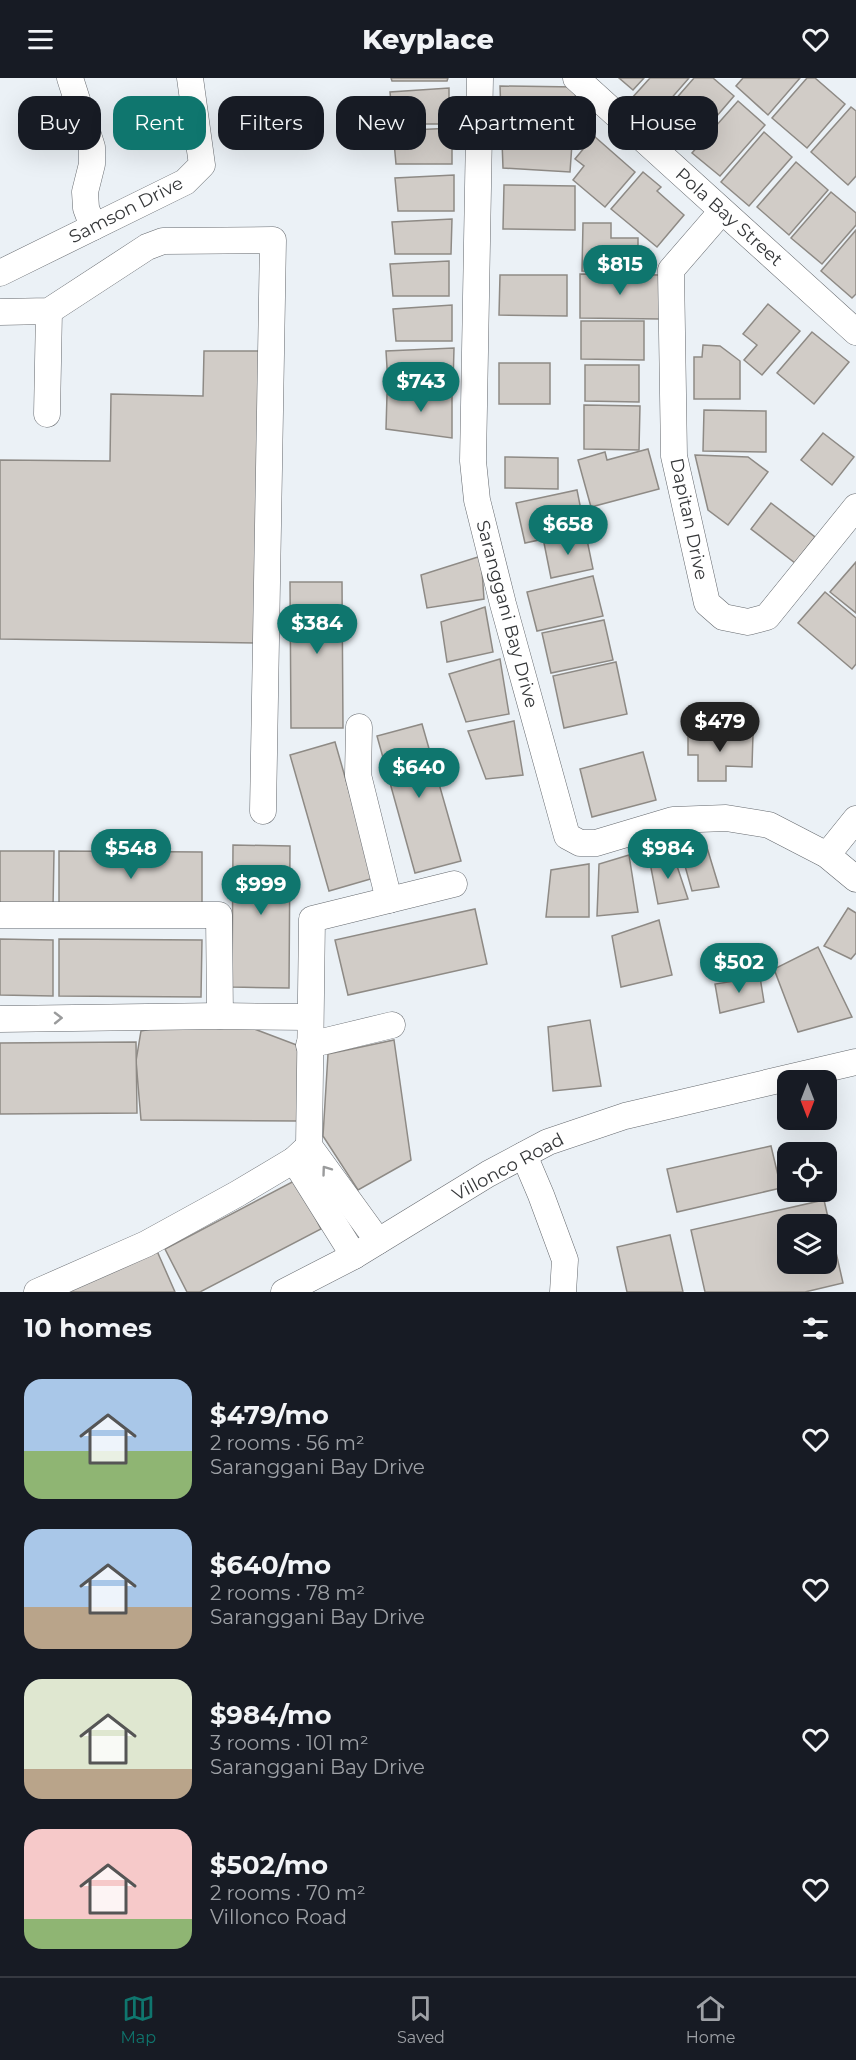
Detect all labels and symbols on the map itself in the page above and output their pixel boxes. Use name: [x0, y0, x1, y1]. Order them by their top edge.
street label: Pola Bay Street: [671, 163, 787, 271]
street label: Samson Drive: [65, 172, 187, 248]
pin: $815: [584, 245, 656, 296]
pin: $743: [385, 362, 457, 413]
street label: Dapitan Drive: [665, 456, 713, 582]
pin: $658: [532, 505, 604, 556]
street label: Saranggani Bay Drive: [471, 518, 543, 710]
pin: $384: [281, 604, 353, 655]
pin: $479: [684, 702, 756, 753]
pin: $640: [383, 748, 455, 799]
pin: $548: [95, 829, 167, 880]
pin: $984: [632, 829, 704, 880]
pin: $999: [225, 865, 297, 916]
pin: $502: [703, 943, 775, 994]
one-way arrow: [54, 1012, 63, 1025]
north arrow: [777, 1070, 837, 1130]
street label: Villonco Road: [448, 1128, 568, 1206]
one-way arrow: [322, 1166, 333, 1177]

